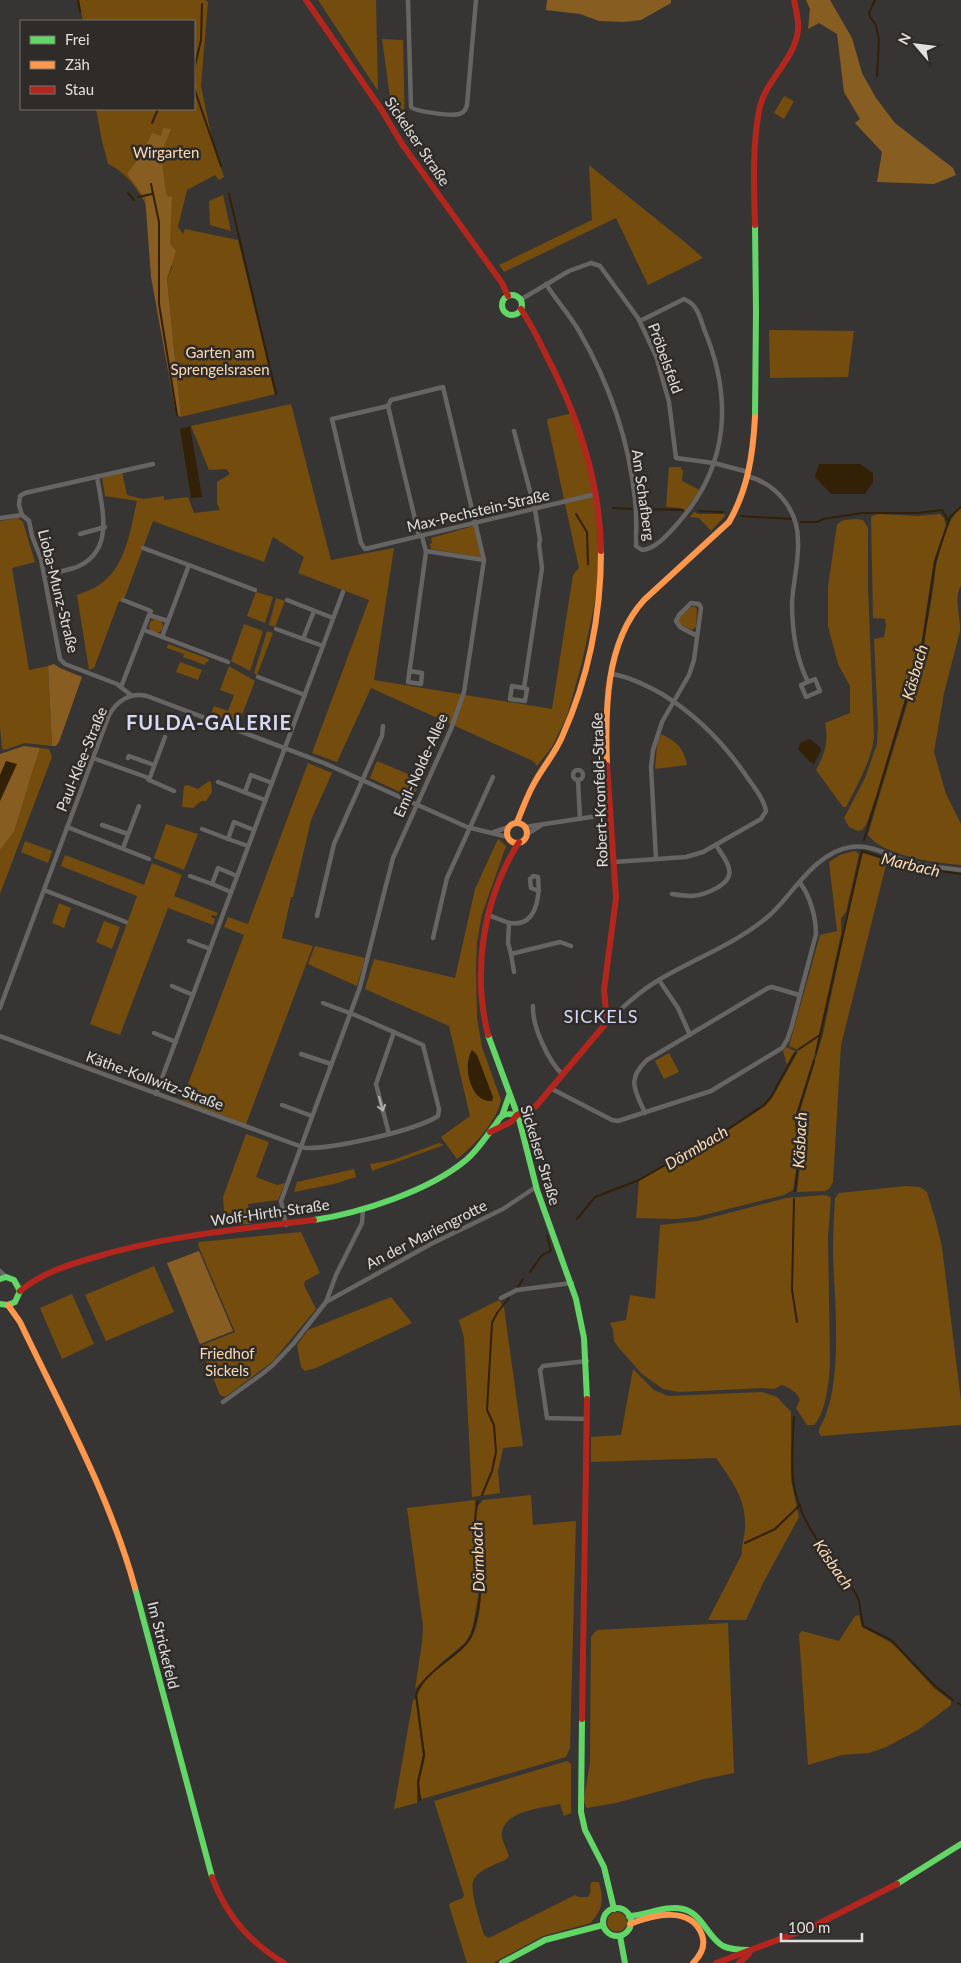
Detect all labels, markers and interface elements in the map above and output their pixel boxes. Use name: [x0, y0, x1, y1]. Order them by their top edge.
legend: [20, 20, 195, 110]
north arrow: [891, 20, 941, 70]
text: Frei: [65, 30, 90, 48]
text: N: [894, 30, 914, 47]
text: Zäh: [65, 55, 90, 73]
text: Stau: [65, 80, 94, 98]
street label: Sickelser Straße: [382, 93, 454, 189]
park label: Wirgarten: [133, 143, 199, 161]
street label: Pröbelsfeld: [645, 320, 687, 396]
park label: Garten am Sprengelsrasen: [170, 343, 270, 378]
street label: Am Schafberg: [629, 448, 659, 542]
street label: Max-Pechstein-Straße: [405, 485, 551, 535]
street label: Lioba-Munz-Straße: [35, 527, 83, 655]
water label: Käsbach: [897, 642, 931, 702]
street label: Paul-Klee-Straße: [52, 704, 110, 814]
district label: FULDA-GALERIE: [126, 710, 292, 734]
street label: Emil-Nolde-Allee: [389, 710, 451, 820]
street label: Robert-Kronfeld-Straße: [587, 712, 611, 868]
water label: Marbach: [880, 848, 942, 880]
district label: SICKELS: [563, 1005, 639, 1027]
street label: Käthe-Kollwitz-Straße: [84, 1047, 226, 1113]
one-way arrow: [377, 1096, 386, 1112]
street label: Sickelser Straße: [517, 1103, 565, 1207]
water label: Käsbach: [788, 1111, 810, 1169]
water label: Dörmbach: [661, 1121, 731, 1173]
street label: Wolf-Hirth-Straße: [210, 1195, 331, 1229]
street label: An der Mariengrotte: [362, 1196, 490, 1272]
park label: Friedhof Sickels: [199, 1344, 255, 1379]
water label: Dörmbach: [466, 1522, 488, 1592]
water label: Käsbach: [810, 1535, 858, 1593]
street label: Im Strickefeld: [144, 1599, 184, 1691]
scale bar: [781, 1910, 862, 1942]
text: 100 m: [788, 1918, 830, 1936]

